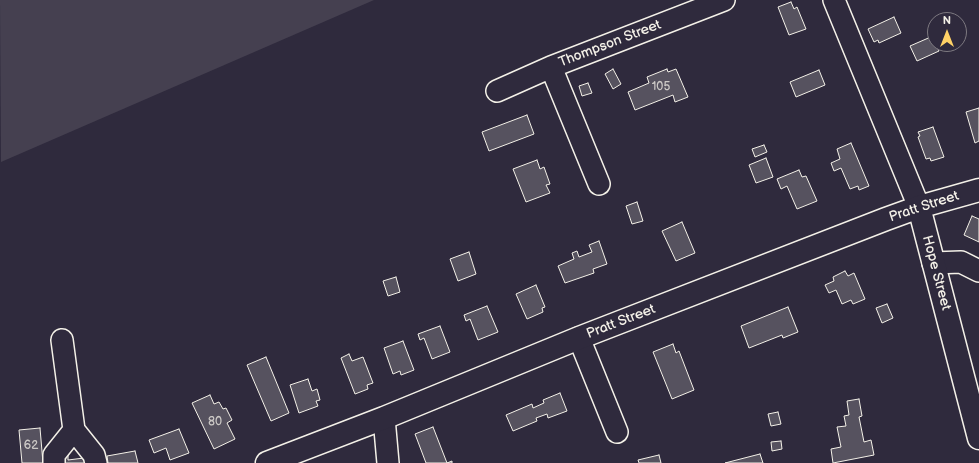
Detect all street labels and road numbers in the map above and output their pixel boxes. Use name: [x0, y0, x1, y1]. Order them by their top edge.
street label: Thompson Street: [556, 17, 664, 71]
street label: Pratt Street: [887, 188, 961, 226]
street label: Hope Street: [918, 234, 954, 312]
street label: Pratt Street: [584, 301, 658, 343]

